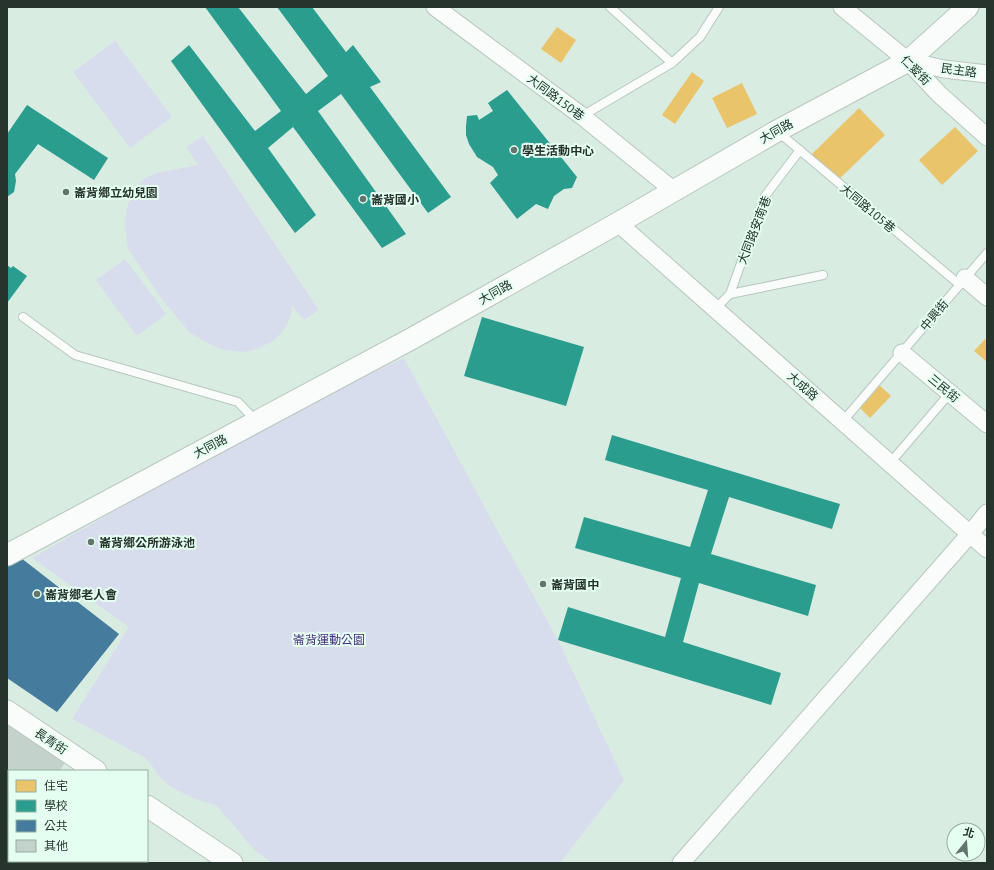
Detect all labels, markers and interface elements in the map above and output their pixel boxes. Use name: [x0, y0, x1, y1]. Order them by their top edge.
street label: 仁愛街: [898, 52, 934, 88]
street label: 民主路: [940, 60, 978, 80]
street label: 大同路150巷: [524, 71, 588, 123]
street label: 大同路: [757, 116, 795, 146]
place label: 學生活動中心: [522, 143, 594, 158]
marker: 學生活動中心: [509, 145, 519, 155]
street label: 大同路105巷: [837, 181, 899, 235]
place label: 崙背鄉立幼兒園: [74, 185, 158, 200]
marker: 崙背鄉立幼兒園: [61, 187, 71, 197]
place label: 崙背國小: [371, 192, 419, 207]
marker: 崙背國小: [358, 194, 368, 204]
street label: 大同路安南巷: [734, 194, 774, 266]
street label: 大同路: [476, 277, 514, 307]
street label: 中興街: [917, 296, 951, 334]
street label: 大成路: [784, 369, 822, 403]
street label: 三民街: [925, 371, 963, 405]
street label: 大同路: [191, 431, 229, 461]
place label: 崙背鄉公所游泳池: [99, 535, 195, 550]
marker: 崙背鄉公所游泳池: [86, 537, 96, 547]
place label: 崙背國中: [551, 577, 599, 592]
marker: 崙背國中: [538, 579, 548, 589]
place label: 崙背鄉老人會: [45, 587, 117, 602]
marker: 崙背鄉老人會: [32, 589, 42, 599]
park label: 崙背運動公園: [293, 632, 365, 647]
street label: 長青街: [32, 725, 70, 757]
legend: [8, 770, 148, 862]
text: 住宅: [44, 778, 68, 793]
text: 學校: [44, 798, 68, 813]
text: 公共: [44, 818, 68, 833]
north arrow: [946, 822, 986, 862]
text: 北: [962, 824, 976, 841]
text: 其他: [44, 838, 68, 853]

